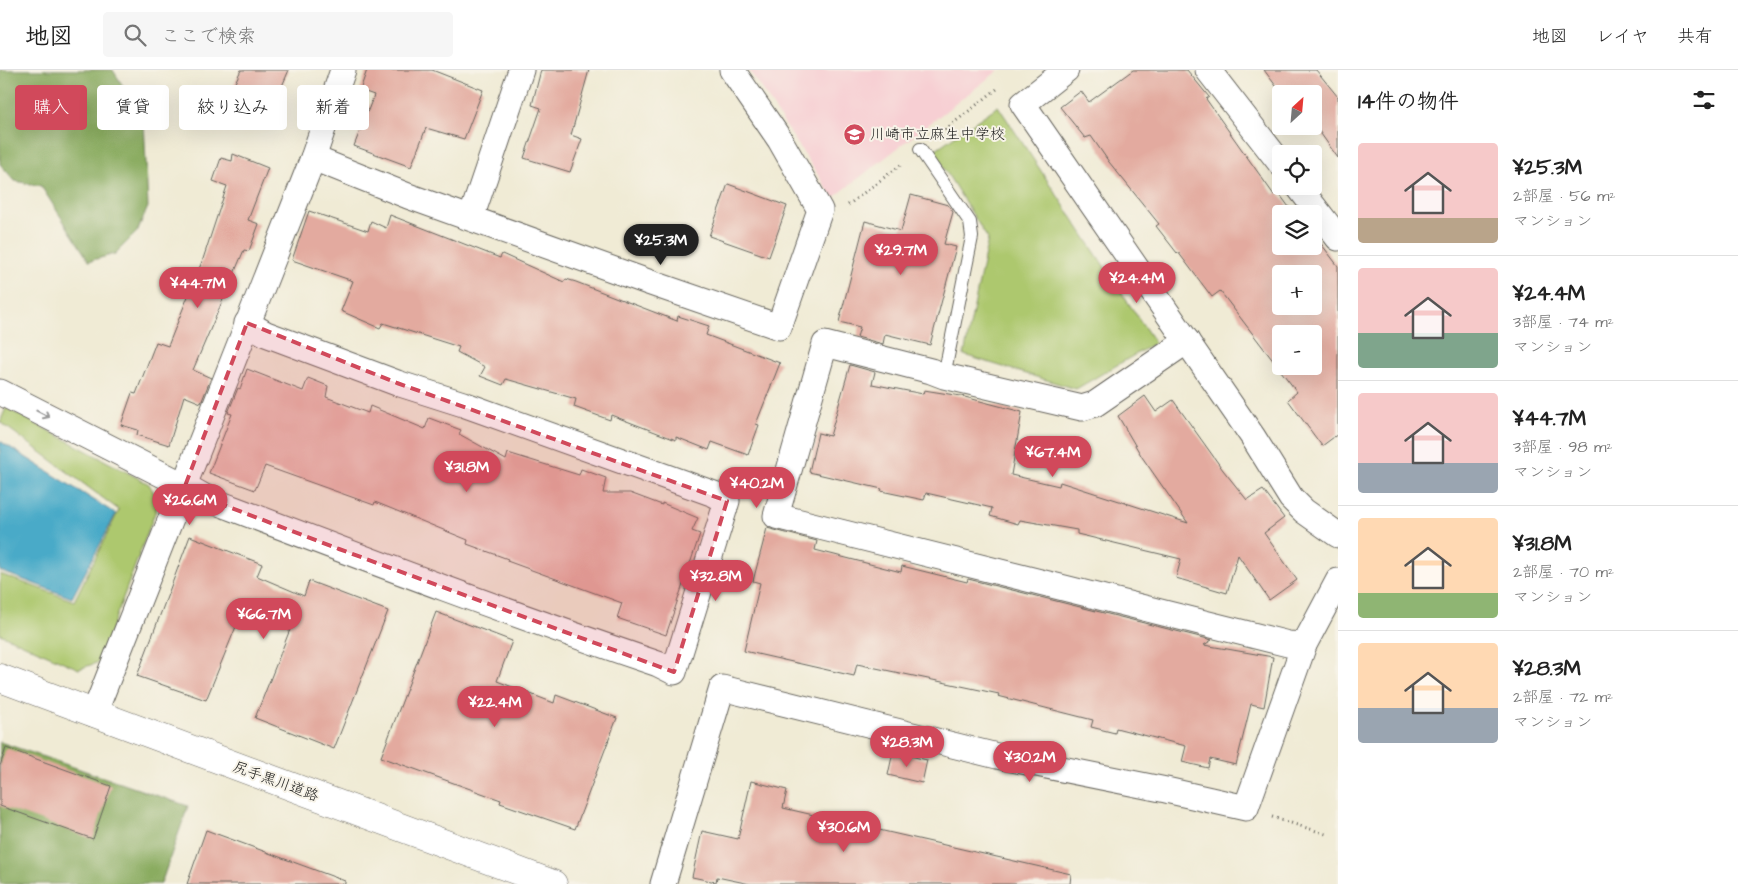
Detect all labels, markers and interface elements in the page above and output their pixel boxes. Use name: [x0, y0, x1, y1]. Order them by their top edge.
search box: [103, 12, 453, 57]
text: 地図: [25, 20, 73, 54]
icon: search: [121, 21, 149, 49]
text: ここで検索: [161, 23, 256, 50]
text: 地図: [1532, 24, 1568, 49]
text: レイヤ: [1596, 24, 1649, 49]
text: 共有: [1677, 24, 1713, 49]
chip: 購入: [15, 85, 87, 130]
chip: 賃貸: [97, 85, 169, 130]
chip: 絞り込み: [179, 85, 287, 130]
chip: 新着: [297, 85, 369, 130]
north arrow: [1272, 85, 1322, 135]
map controls: [1272, 85, 1322, 375]
icon: filters: [1690, 86, 1718, 114]
text: 14件の物件: [1358, 87, 1459, 116]
school or university icon: 川崎市立麻生中学校: [842, 122, 866, 146]
place label: 川崎市立麻生中学校: [870, 124, 1005, 145]
button: locate: [1272, 145, 1322, 195]
text: ¥25.3M: [1513, 153, 1582, 182]
icon: home: [1398, 163, 1458, 223]
text: 2部屋 · 56 m²: [1513, 185, 1615, 207]
button: layers: [1272, 205, 1322, 255]
text: マンション: [1513, 210, 1592, 232]
pin: ¥25.3M: [620, 224, 702, 266]
text: ¥25.3M: [635, 229, 687, 251]
pin: ¥29.7M: [860, 234, 942, 276]
text: ¥29.7M: [875, 239, 927, 261]
pin: ¥24.4M: [1096, 262, 1178, 304]
button: +: [1272, 265, 1322, 315]
pin: ¥44.7M: [157, 266, 239, 309]
text: ¥24.4M: [1110, 267, 1164, 289]
text: ¥44.7M: [170, 272, 226, 294]
text: ¥24.4M: [1513, 279, 1585, 308]
icon: home: [1398, 288, 1458, 348]
text: 3部屋 · 74 m²: [1513, 311, 1614, 333]
button: −: [1272, 325, 1322, 375]
text: マンション: [1513, 336, 1592, 358]
text: ¥44.7M: [1513, 404, 1586, 433]
one-way arrow: [36, 409, 51, 419]
icon: home: [1398, 413, 1458, 473]
pin: ¥67.4M: [1012, 436, 1094, 478]
text: 3部屋 · 98 m²: [1513, 436, 1613, 458]
text: ¥67.4M: [1026, 441, 1080, 463]
pin: ¥31.8M: [426, 450, 508, 493]
text: ¥31.8M: [445, 456, 489, 478]
text: マンション: [1513, 461, 1592, 483]
pin: ¥40.2M: [716, 466, 798, 509]
text: ¥40.2M: [730, 472, 784, 494]
pin: ¥26.6M: [149, 484, 231, 526]
text: ¥26.6M: [163, 489, 217, 511]
text: ¥31.8M: [1513, 529, 1572, 558]
icon: home: [1398, 538, 1458, 598]
pin: ¥32.8M: [675, 560, 757, 602]
text: 2部屋 · 70 m²: [1513, 561, 1614, 583]
text: ¥32.8M: [690, 565, 742, 587]
text: マンション: [1513, 586, 1592, 608]
pin: ¥66.7M: [223, 598, 305, 640]
text: ¥66.7M: [237, 603, 291, 625]
text: ¥28.3M: [1513, 654, 1581, 683]
icon: home: [1398, 663, 1458, 723]
pin: ¥22.4M: [454, 686, 536, 728]
text: 2部屋 · 72 m²: [1513, 686, 1613, 708]
text: ¥22.4M: [468, 691, 522, 713]
text: マンション: [1513, 711, 1592, 733]
pin: ¥28.3M: [866, 726, 948, 768]
text: ¥28.3M: [881, 731, 933, 753]
pin: ¥30.2M: [989, 740, 1071, 783]
text: ¥30.2M: [1004, 746, 1056, 768]
street label: 尻手黒川道路: [230, 756, 322, 807]
pin: ¥30.6M: [803, 810, 885, 853]
text: ¥30.6M: [818, 816, 870, 838]

